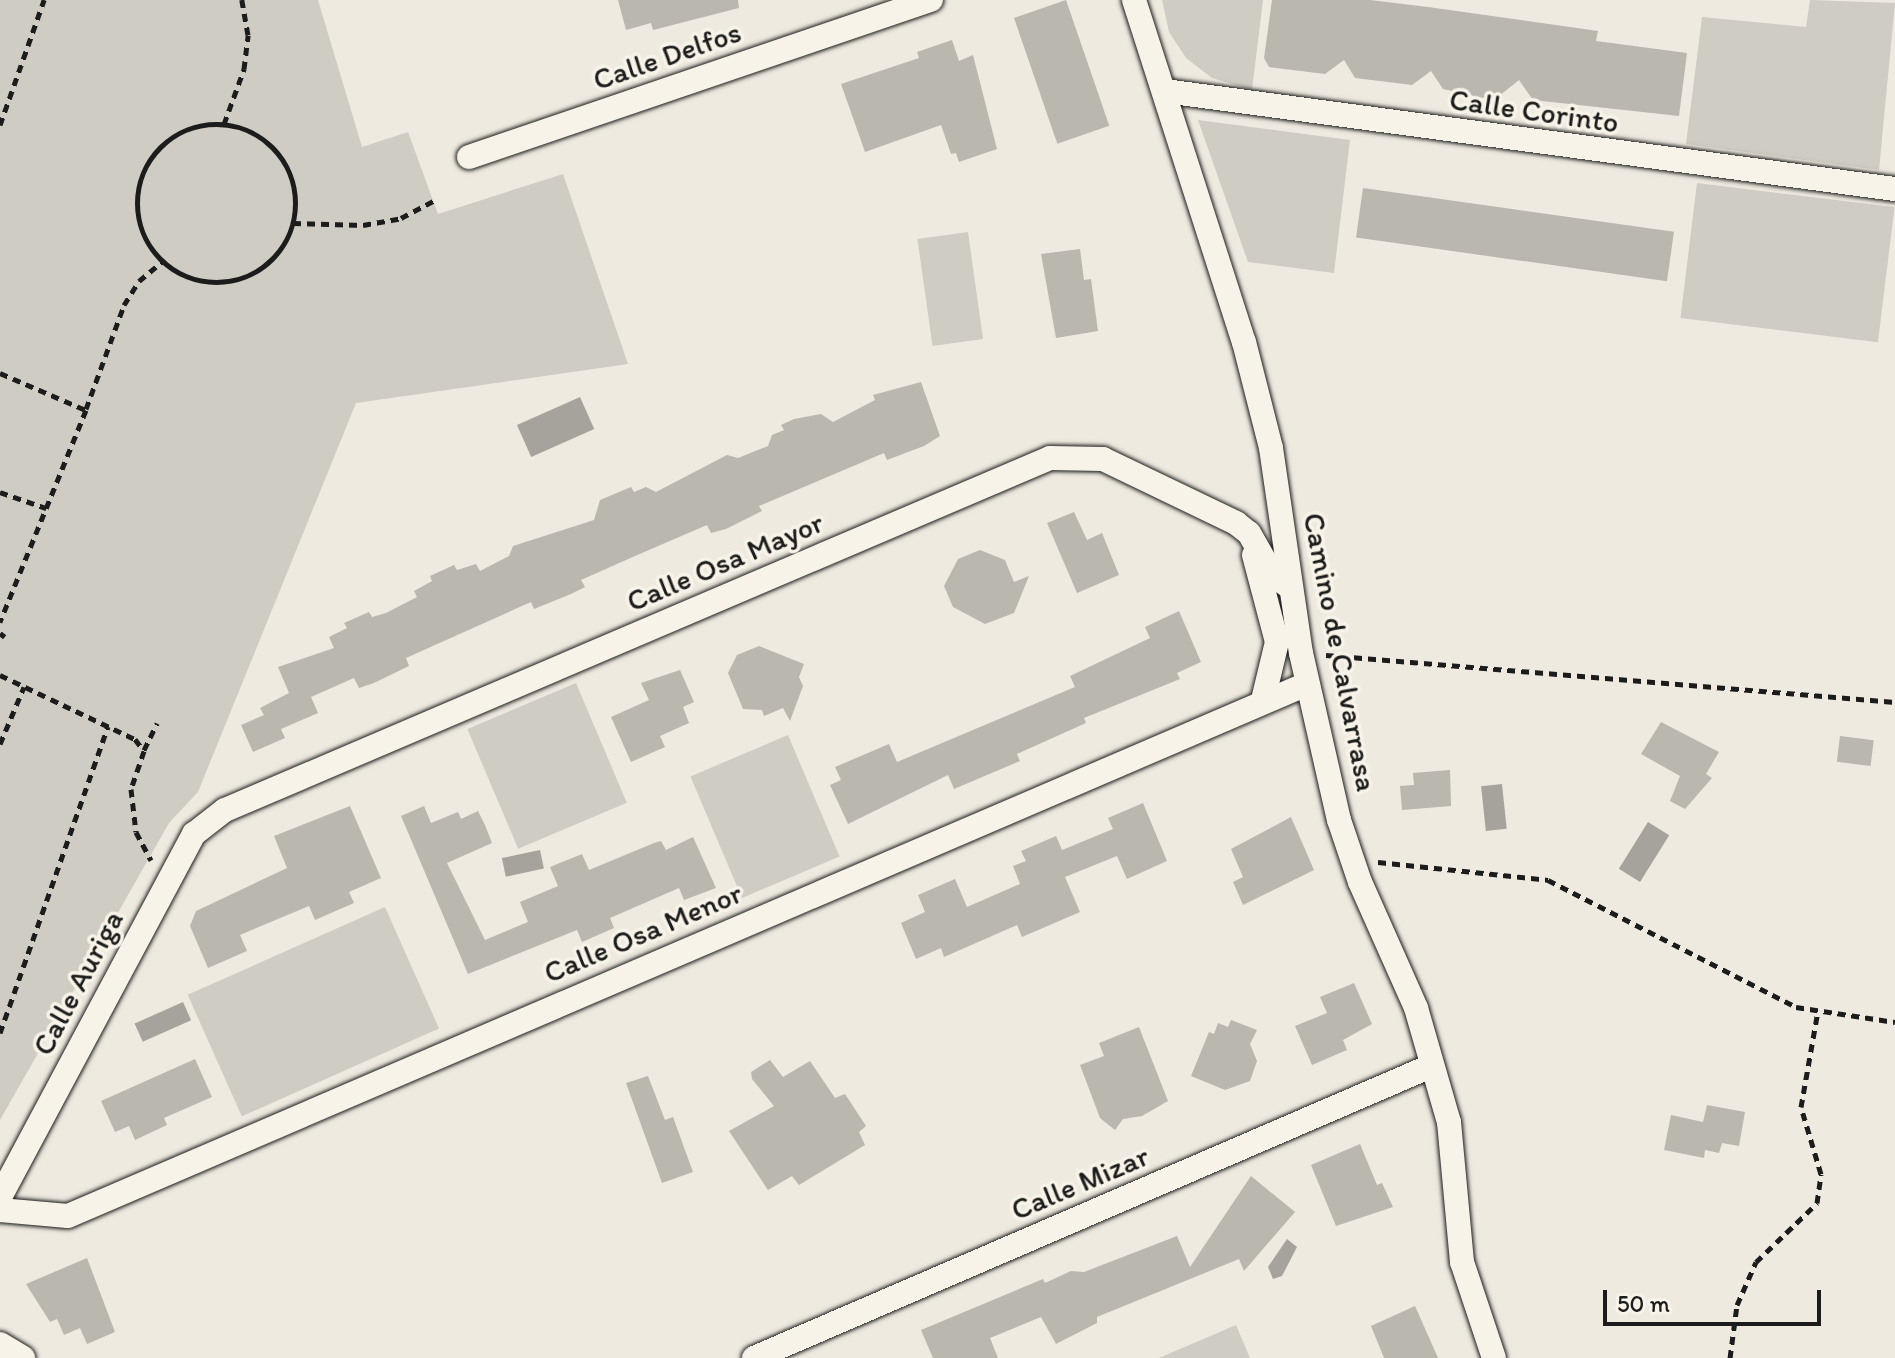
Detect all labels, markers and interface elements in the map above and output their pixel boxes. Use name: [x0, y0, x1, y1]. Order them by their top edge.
street label: Calle Delfos: [588, 14, 746, 98]
street label: Calle Corinto: [1447, 81, 1621, 141]
street label: Calle Osa Mayor: [621, 504, 829, 620]
street label: Camino de Calvarrasa: [1295, 509, 1385, 795]
street label: Calle Osa Menor: [538, 875, 748, 991]
street label: Calle Auriga: [25, 904, 131, 1062]
street label: Calle Mizar: [1007, 1138, 1153, 1228]
scale bar: [1607, 1274, 1825, 1324]
text: 50 m: [1617, 1289, 1670, 1318]

